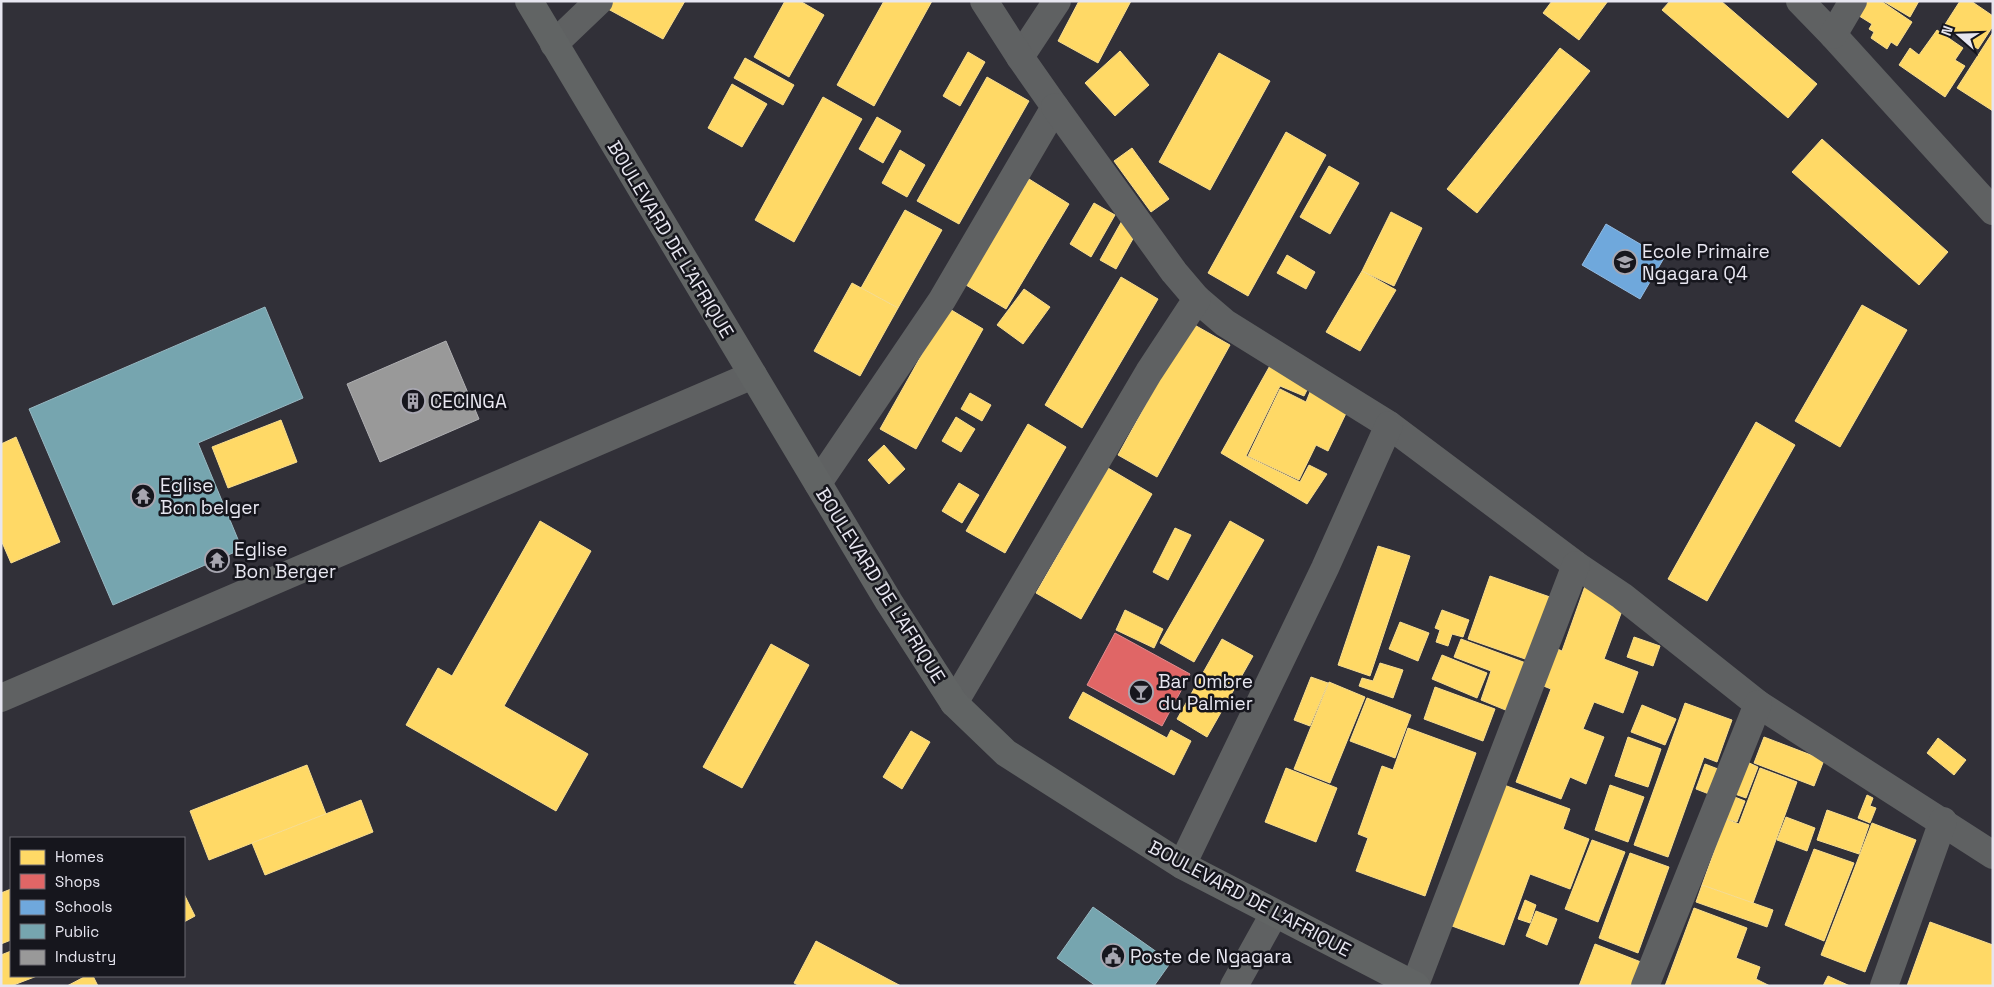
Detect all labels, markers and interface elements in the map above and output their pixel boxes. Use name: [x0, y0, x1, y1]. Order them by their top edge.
north arrow: [1934, 10, 1984, 60]
text: N: [1937, 23, 1957, 38]
street label: BOULEVARD DE L'AFRIQUE: [602, 136, 739, 342]
place label: Ecole Primaire Ngagara Q4: [1642, 239, 1770, 286]
school or university icon: Ecole Primaire Ngagara Q4: [1612, 249, 1638, 275]
building icon: CECINGA: [400, 388, 426, 414]
place label: CECINGA: [430, 389, 507, 414]
place label: Eglise Bon belger: [160, 473, 260, 520]
temple icon: Eglise Bon belger: [130, 483, 156, 509]
street label: BOULEVARD DE L'AFRIQUE: [810, 483, 951, 688]
place label: Eglise Bon Berger: [234, 537, 336, 584]
temple icon: Eglise Bon Berger: [204, 547, 230, 573]
place label: Bar Ombre du Palmier: [1158, 669, 1253, 716]
bar icon: Bar Ombre du Palmier: [1128, 679, 1154, 705]
street label: BOULEVARD DE L'AFRIQUE: [1144, 834, 1355, 962]
legend: [10, 837, 185, 977]
text: Homes: [55, 847, 104, 866]
text: Shops: [55, 872, 100, 891]
text: Schools: [55, 897, 113, 916]
text: Public: [55, 922, 99, 941]
public building icon: Poste de Ngagara: [1100, 943, 1126, 969]
place label: Poste de Ngagara: [1130, 944, 1292, 969]
text: Industry: [55, 947, 116, 966]

